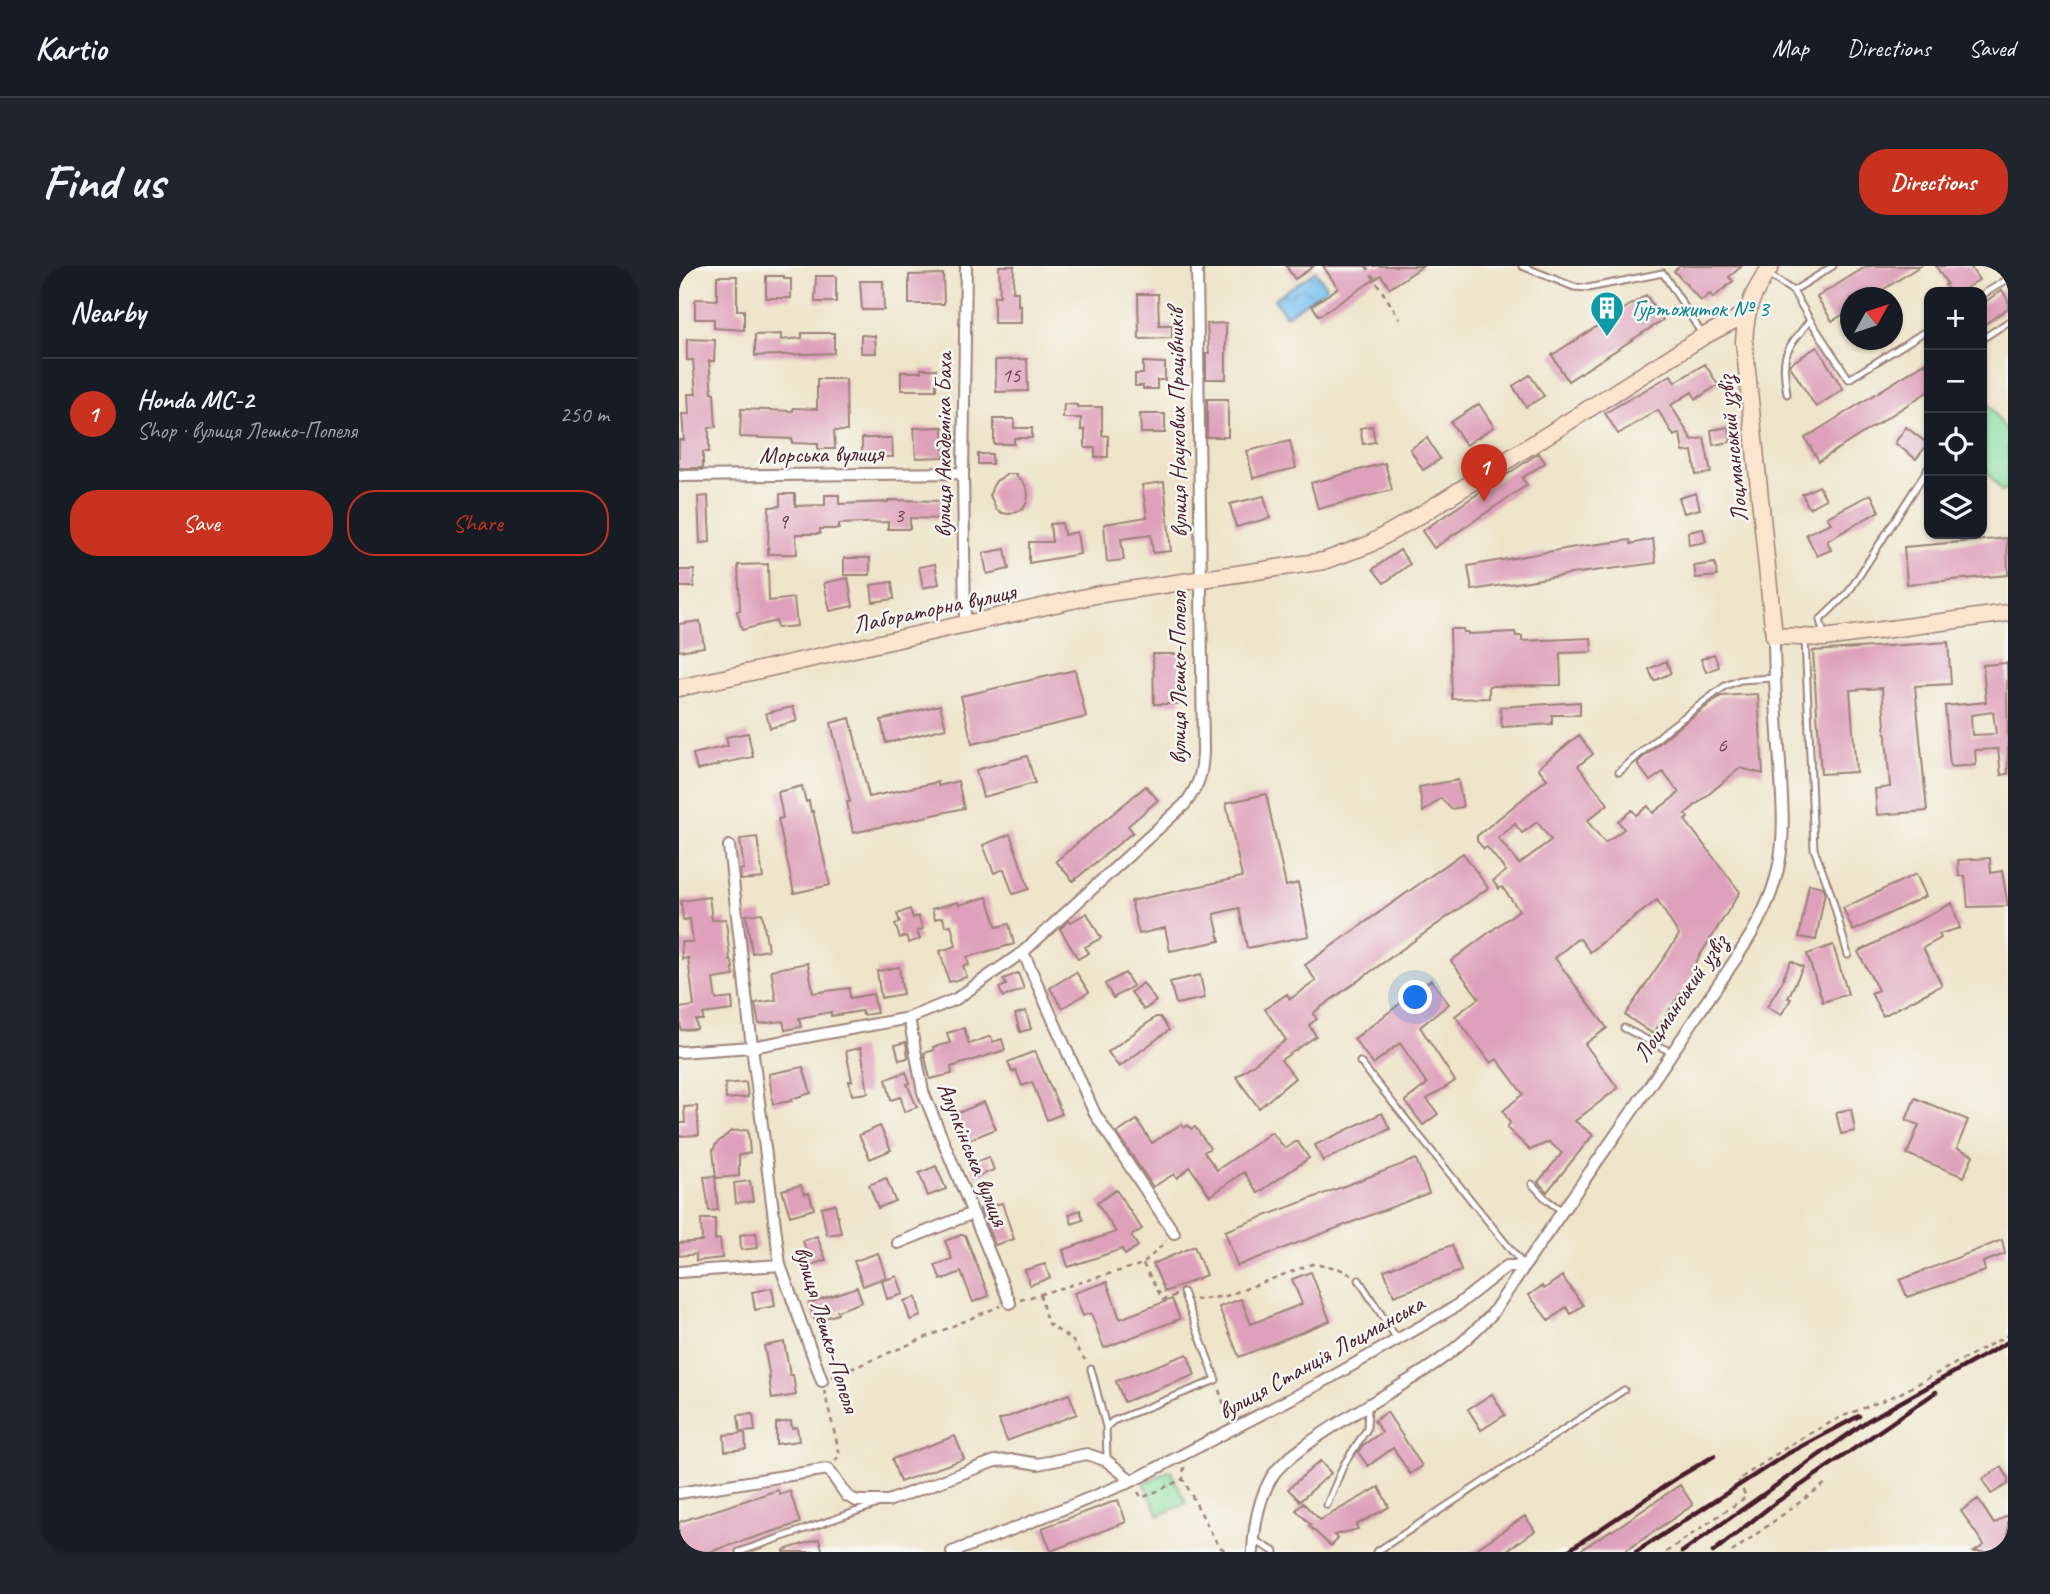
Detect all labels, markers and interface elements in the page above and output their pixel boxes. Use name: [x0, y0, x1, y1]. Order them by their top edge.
text: Kartio: [35, 27, 106, 69]
text: Map: [1772, 33, 1809, 63]
text: Directions: [1847, 33, 1930, 63]
text: Saved: [1968, 33, 2015, 63]
button: Directions: [1859, 149, 2008, 215]
text: Find us: [42, 151, 164, 213]
north arrow: [1840, 287, 1903, 350]
map controls: [1924, 287, 1987, 539]
button: +: [1924, 287, 1987, 350]
building icon: Гуртожиток № 3: [1588, 289, 1626, 338]
text: Nearby: [70, 293, 146, 331]
place label: Гуртожиток № 3: [1632, 293, 1771, 323]
street label: вулиця Наукових Працівників: [1160, 302, 1194, 538]
street label: вулиця Академіка Баха: [928, 350, 958, 538]
button: −: [1924, 350, 1987, 413]
house number: 15: [1002, 362, 1022, 388]
street label: Лоцманський узвіз: [1709, 372, 1756, 524]
text: Honda МС-2: [137, 383, 254, 416]
text: 1: [88, 400, 98, 429]
text: 250 m: [560, 400, 609, 429]
button: locate: [1924, 413, 1987, 476]
text: Shop · вулиця Лешко-Попеля: [137, 416, 357, 445]
street label: Морська вулиця: [759, 438, 885, 470]
pin: 1: [1461, 444, 1507, 502]
button: layers: [1924, 476, 1987, 539]
button: Save: [70, 490, 333, 556]
button: Share: [347, 490, 609, 556]
house number: 3: [894, 502, 905, 528]
house number: 9: [778, 508, 789, 534]
street label: Лабораторна вулиця: [850, 576, 1019, 640]
street label: вулиця Лешко-Попеля: [1163, 590, 1193, 764]
house number: 6: [1717, 732, 1727, 758]
street label: Лоцманський узвіз: [1626, 927, 1736, 1068]
your location: [1398, 980, 1432, 1014]
street label: Алупкінська вулиця: [930, 1078, 1016, 1232]
street label: вулиця Лешко-Попеля: [787, 1242, 867, 1418]
street label: вулиця Станція Лоцманська: [1213, 1287, 1431, 1426]

